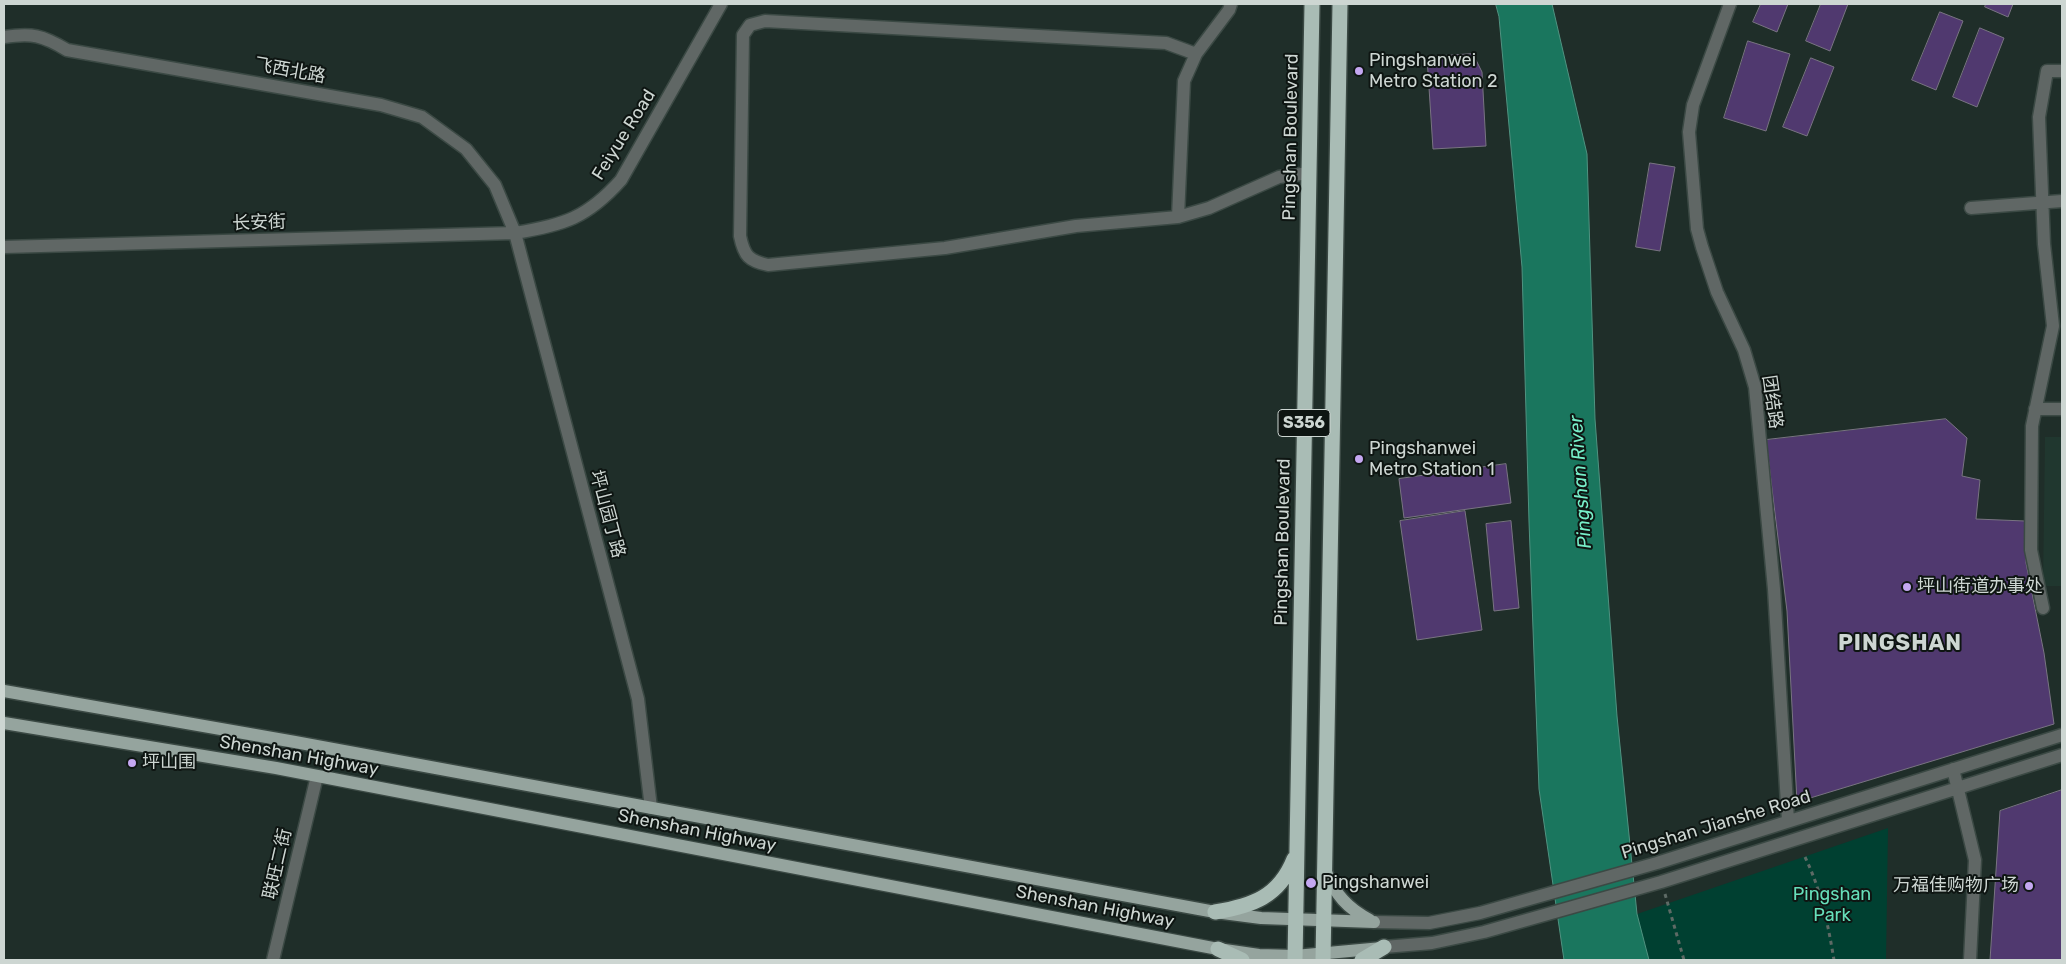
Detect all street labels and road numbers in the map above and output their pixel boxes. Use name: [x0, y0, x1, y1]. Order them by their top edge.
street label: Pingshan Boulevard: [1279, 53, 1303, 221]
street label: 飞西北路: [253, 54, 327, 88]
street label: Feiyue Road: [588, 86, 660, 184]
street label: 长安街: [232, 211, 286, 235]
street label: 团结路: [1758, 374, 1786, 430]
road number: S356: [1278, 409, 1330, 436]
street label: Pingshan Boulevard: [1271, 458, 1295, 626]
street label: 坪山园丁路: [585, 468, 629, 560]
street label: Shenshan Highway: [218, 731, 380, 781]
street label: Pingshan Jianshe Road: [1619, 786, 1813, 864]
street label: Shenshan Highway: [616, 805, 778, 857]
street label: 联旺二街: [259, 826, 297, 902]
street label: Shenshan Highway: [1014, 881, 1176, 933]

